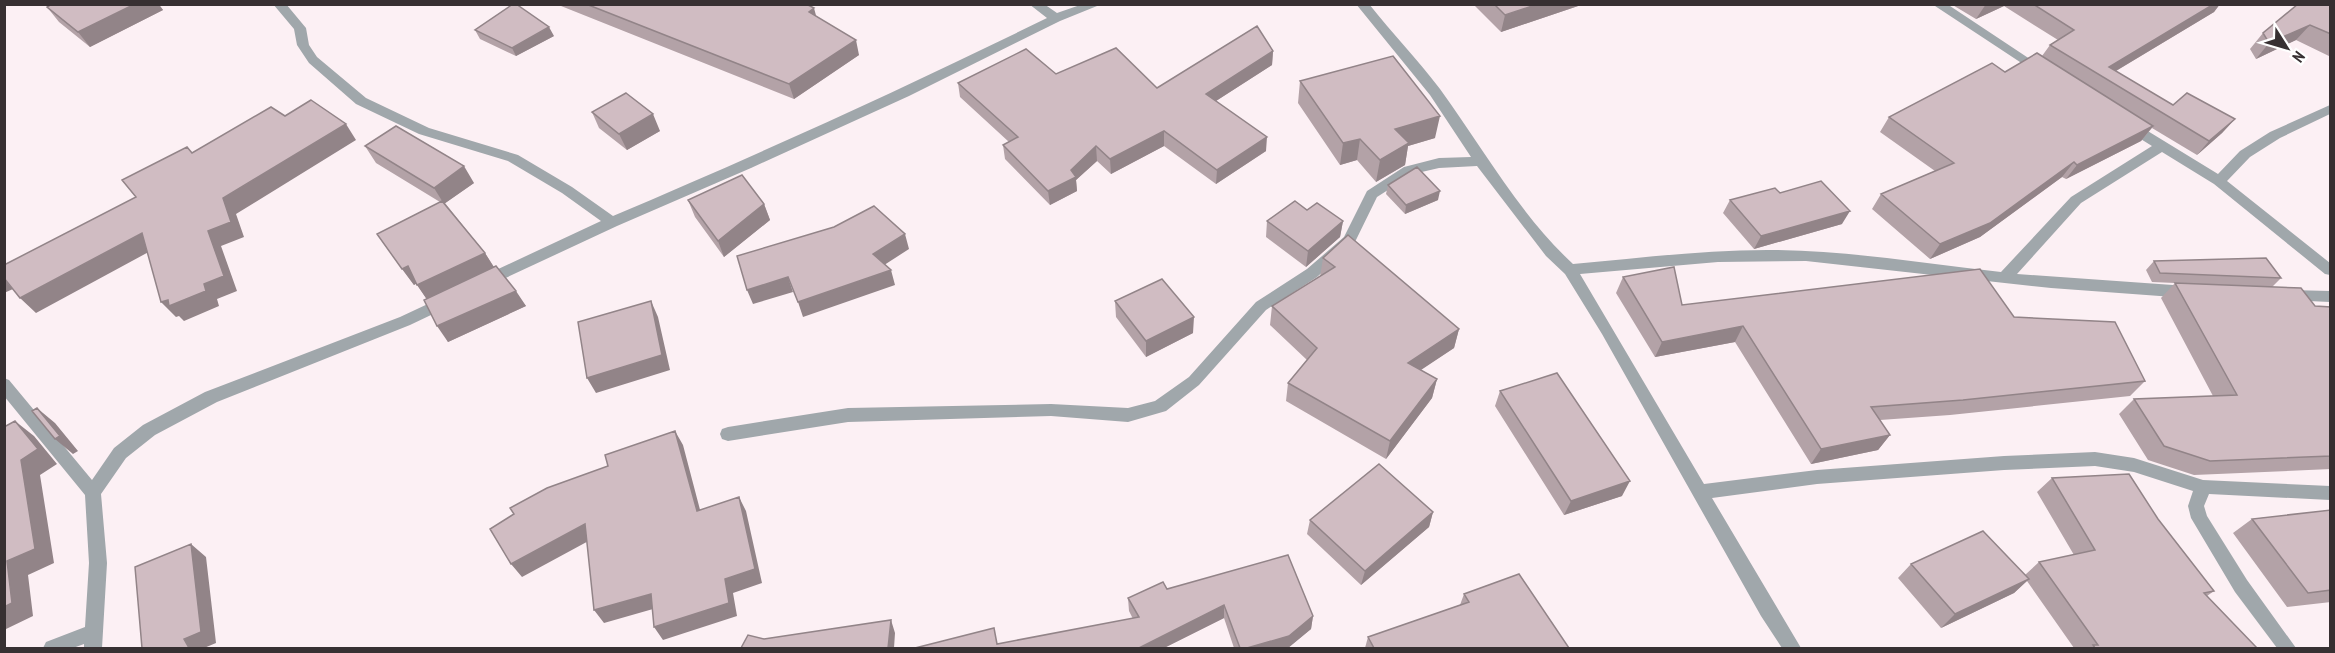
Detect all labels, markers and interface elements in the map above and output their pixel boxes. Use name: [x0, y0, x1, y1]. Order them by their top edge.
north arrow: [2257, 18, 2317, 78]
text: N: [2288, 48, 2310, 66]

